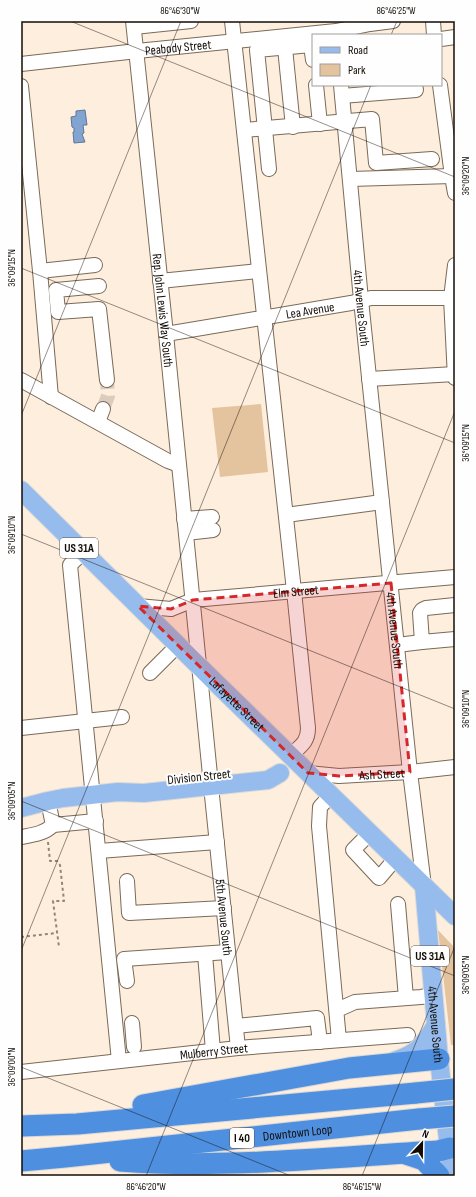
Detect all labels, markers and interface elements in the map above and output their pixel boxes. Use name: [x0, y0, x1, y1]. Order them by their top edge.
text: 86°46'30"W: [160, 5, 200, 17]
text: 86°46'25"W: [376, 5, 416, 17]
legend: [312, 34, 442, 86]
street label: Peabody Street: [144, 37, 212, 59]
text: Road: [348, 43, 368, 58]
text: Park: [348, 63, 366, 78]
text: 36°09'20"N: [460, 157, 472, 195]
text: 36°09'15"N: [6, 249, 18, 287]
street label: Rep. John Lewis Way South: [149, 253, 176, 368]
street label: 4th Avenue South: [349, 269, 373, 347]
street label: Lea Avenue: [285, 299, 336, 323]
text: 36°09'15"N: [460, 424, 472, 462]
text: 36°09'10"N: [6, 516, 18, 554]
road number: US 31A: [60, 538, 98, 558]
street label: Elm Street: [272, 582, 319, 602]
street label: 4th Avenue South: [382, 591, 406, 669]
street label: Lafayette Street: [206, 674, 268, 735]
text: 36°09'10"N: [460, 690, 472, 728]
street label: Ash Street: [358, 765, 405, 784]
street label: Division Street: [167, 766, 232, 788]
text: 36°09'05"N: [6, 782, 18, 820]
street label: 5th Avenue South: [212, 878, 235, 956]
road number: US 31A: [411, 946, 449, 966]
text: 36°09'05"N: [460, 956, 472, 994]
street label: 4th Avenue South: [424, 986, 446, 1064]
street label: Mulberry Street: [179, 1040, 249, 1063]
text: 36°09'00"N: [6, 1048, 18, 1086]
street label: Downtown Loop: [262, 1121, 333, 1145]
north arrow: [402, 1123, 442, 1163]
text: N: [420, 1127, 431, 1141]
road number: I 40: [230, 1128, 254, 1148]
text: 86°46'20"W: [126, 1181, 166, 1193]
text: 86°46'15"W: [343, 1181, 382, 1193]

